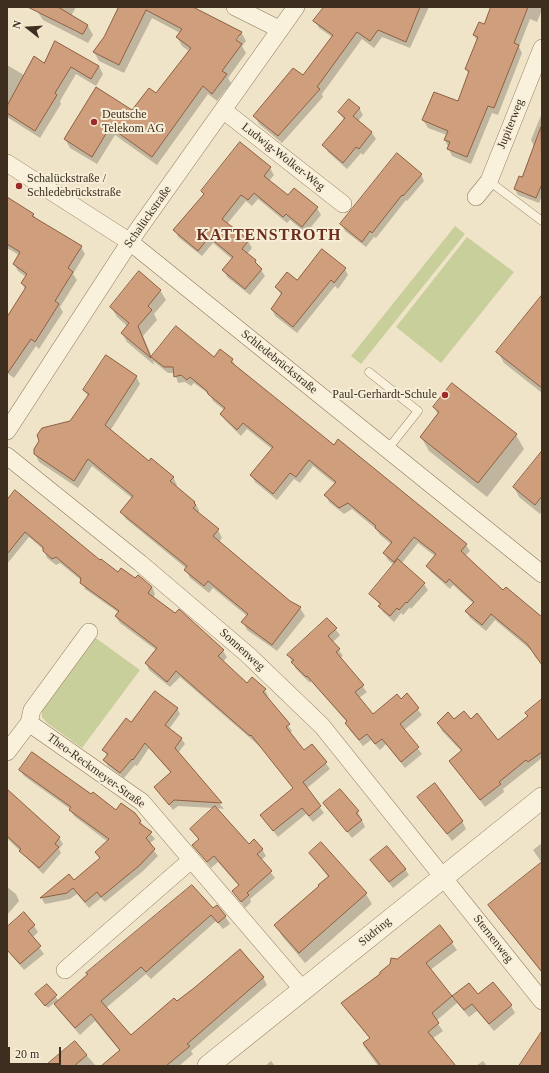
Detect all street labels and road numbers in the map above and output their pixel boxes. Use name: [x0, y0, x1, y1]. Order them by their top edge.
street label: Jupiterweg: [494, 97, 528, 151]
street label: Ludwig-Wolker-Weg: [238, 120, 328, 194]
street label: Schalückstraße: [121, 183, 175, 251]
street label: Schledebrückstraße: [238, 327, 320, 397]
street label: Sonnenweg: [216, 626, 268, 674]
street label: Theo-Reckmeyer-Straße: [44, 731, 148, 811]
street label: Sternenweg: [470, 912, 516, 966]
street label: Südring: [356, 914, 394, 950]

